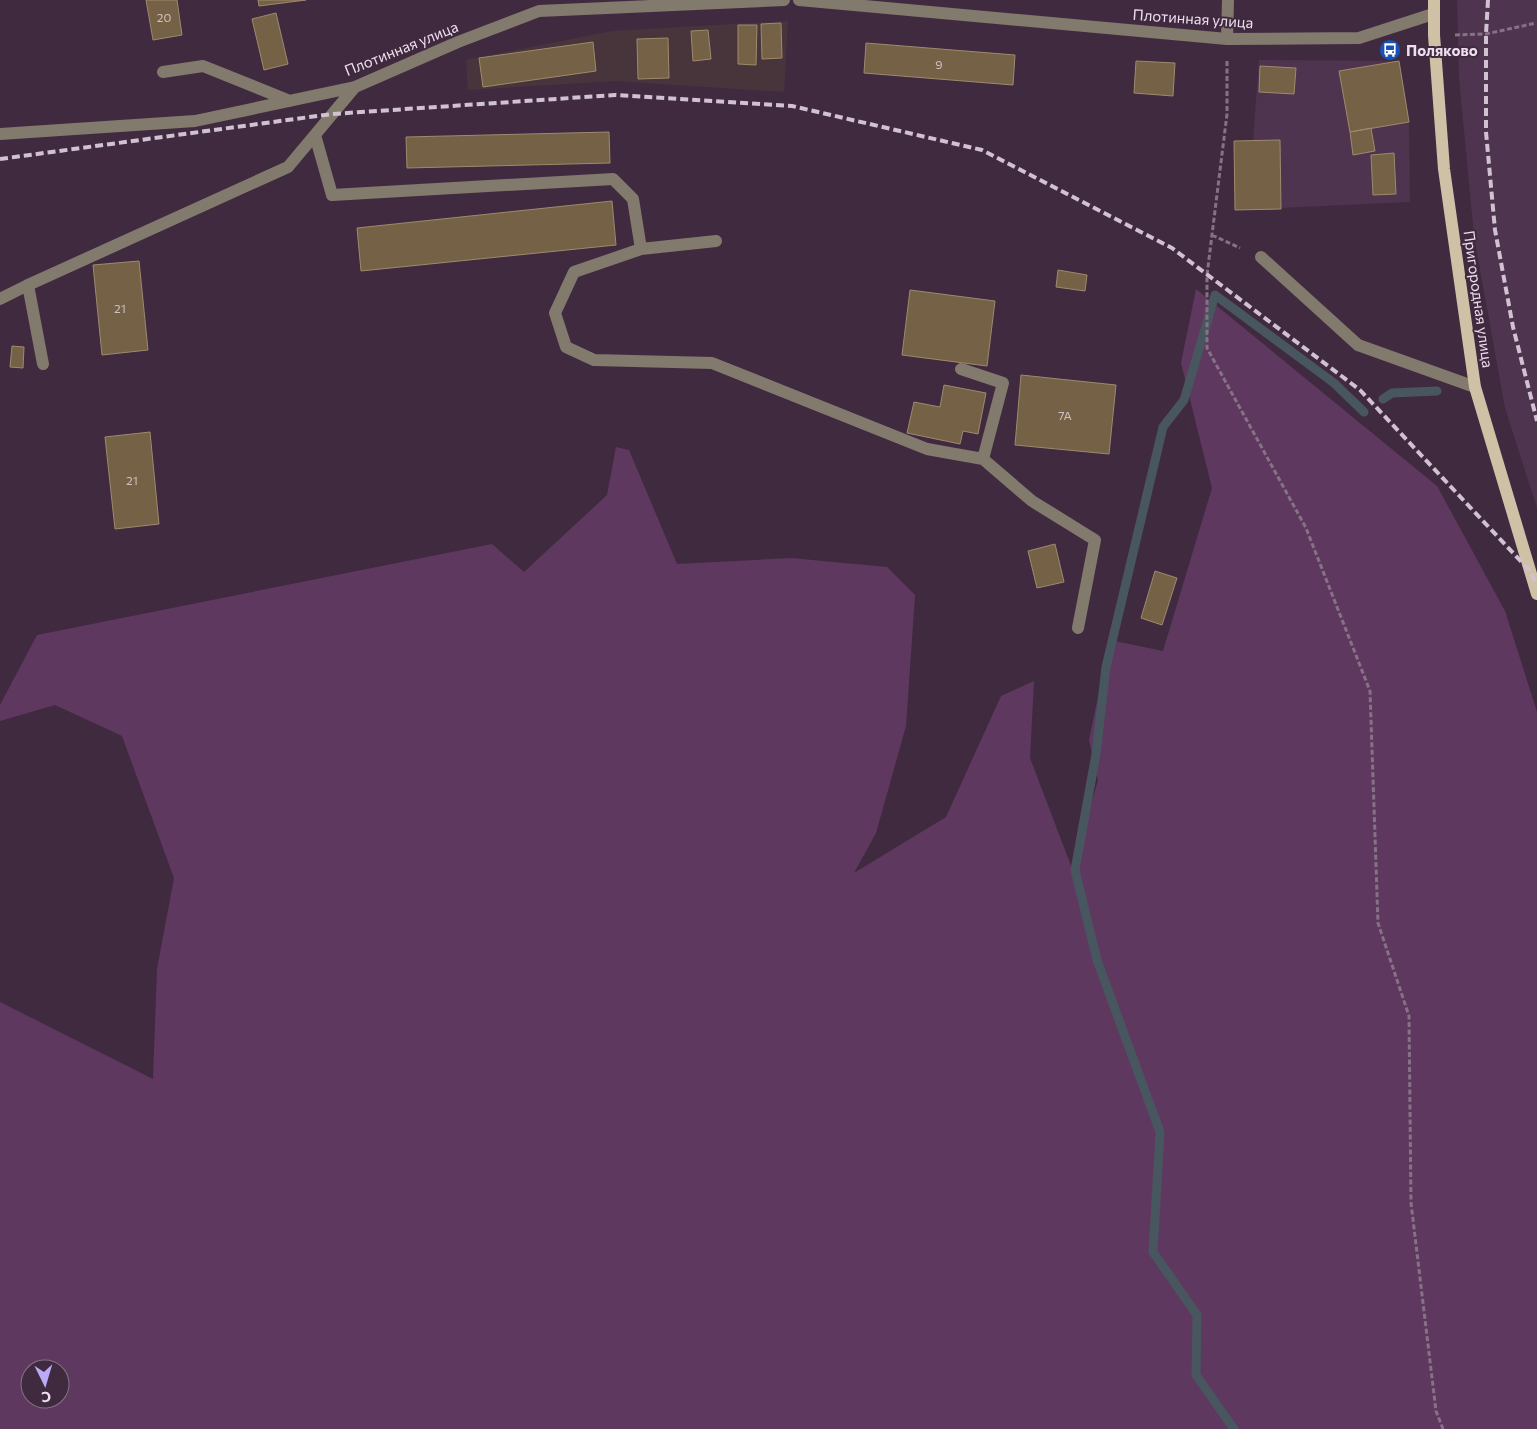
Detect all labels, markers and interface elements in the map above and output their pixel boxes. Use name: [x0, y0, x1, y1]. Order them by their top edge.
street label: Плотинная улица: [1132, 5, 1254, 31]
house number: 20: [157, 10, 171, 24]
street label: Плотинная улица: [342, 17, 460, 79]
bus stop icon: Поляково: [1378, 38, 1402, 62]
place label: Поляково: [1406, 41, 1478, 59]
house number: 9: [935, 57, 943, 71]
street label: Пригородная улица: [1460, 229, 1498, 369]
house number: 21: [114, 301, 126, 315]
house number: 7А: [1058, 408, 1072, 422]
house number: 21: [126, 473, 138, 487]
north arrow: [20, 1359, 70, 1409]
text: С: [41, 1389, 52, 1406]

